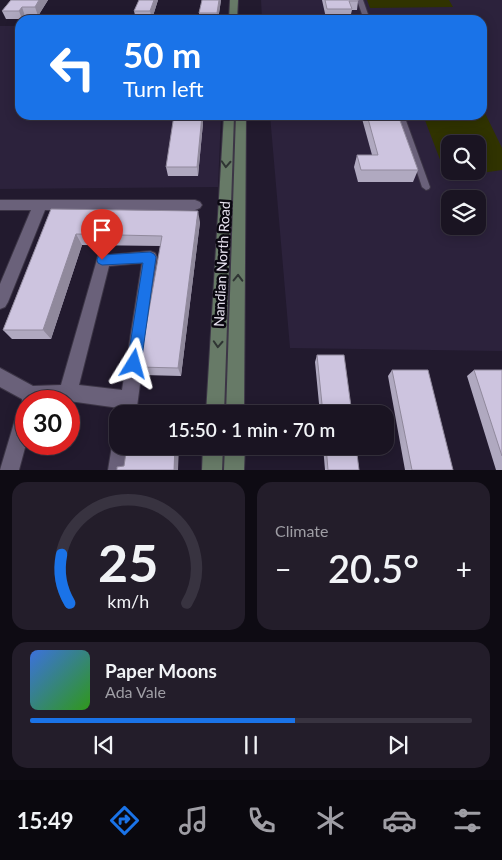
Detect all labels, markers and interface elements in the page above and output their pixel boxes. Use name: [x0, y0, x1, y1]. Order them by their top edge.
text: 50 m: [123, 33, 201, 75]
icon: left: [40, 35, 105, 100]
text: Turn left: [123, 75, 204, 102]
map controls: [441, 135, 486, 235]
button: search: [441, 135, 486, 180]
one-way arrow: [221, 160, 232, 168]
button: layers: [441, 190, 486, 235]
street label: Nandian North Road: [210, 201, 233, 327]
pin: [81, 209, 123, 260]
icon: arrive: [88, 216, 116, 244]
one-way arrow: [233, 273, 243, 281]
position arrow: [107, 337, 159, 389]
one-way arrow: [213, 340, 223, 348]
speed limit sign: 30: [15, 390, 80, 455]
text: 15:50 · 1 min · 70 m: [168, 418, 335, 441]
text: Climate: [275, 521, 328, 540]
text: 25: [98, 531, 159, 593]
text: 20.5°: [328, 545, 419, 591]
text: −: [275, 552, 291, 586]
text: +: [456, 552, 472, 586]
text: km/h: [108, 590, 149, 612]
text: Paper Moons: [105, 659, 217, 682]
text: Ada Vale: [105, 682, 166, 701]
icon: previous: [90, 731, 118, 759]
icon: pause: [237, 731, 265, 759]
icon: next: [384, 731, 412, 759]
icon: directions: [107, 803, 142, 838]
icon: music: [176, 803, 211, 838]
icon: phone: [244, 803, 279, 838]
icon: climate: [313, 803, 348, 838]
icon: car: [382, 803, 417, 838]
icon: filters: [450, 803, 485, 838]
text: 15:49: [17, 807, 74, 834]

